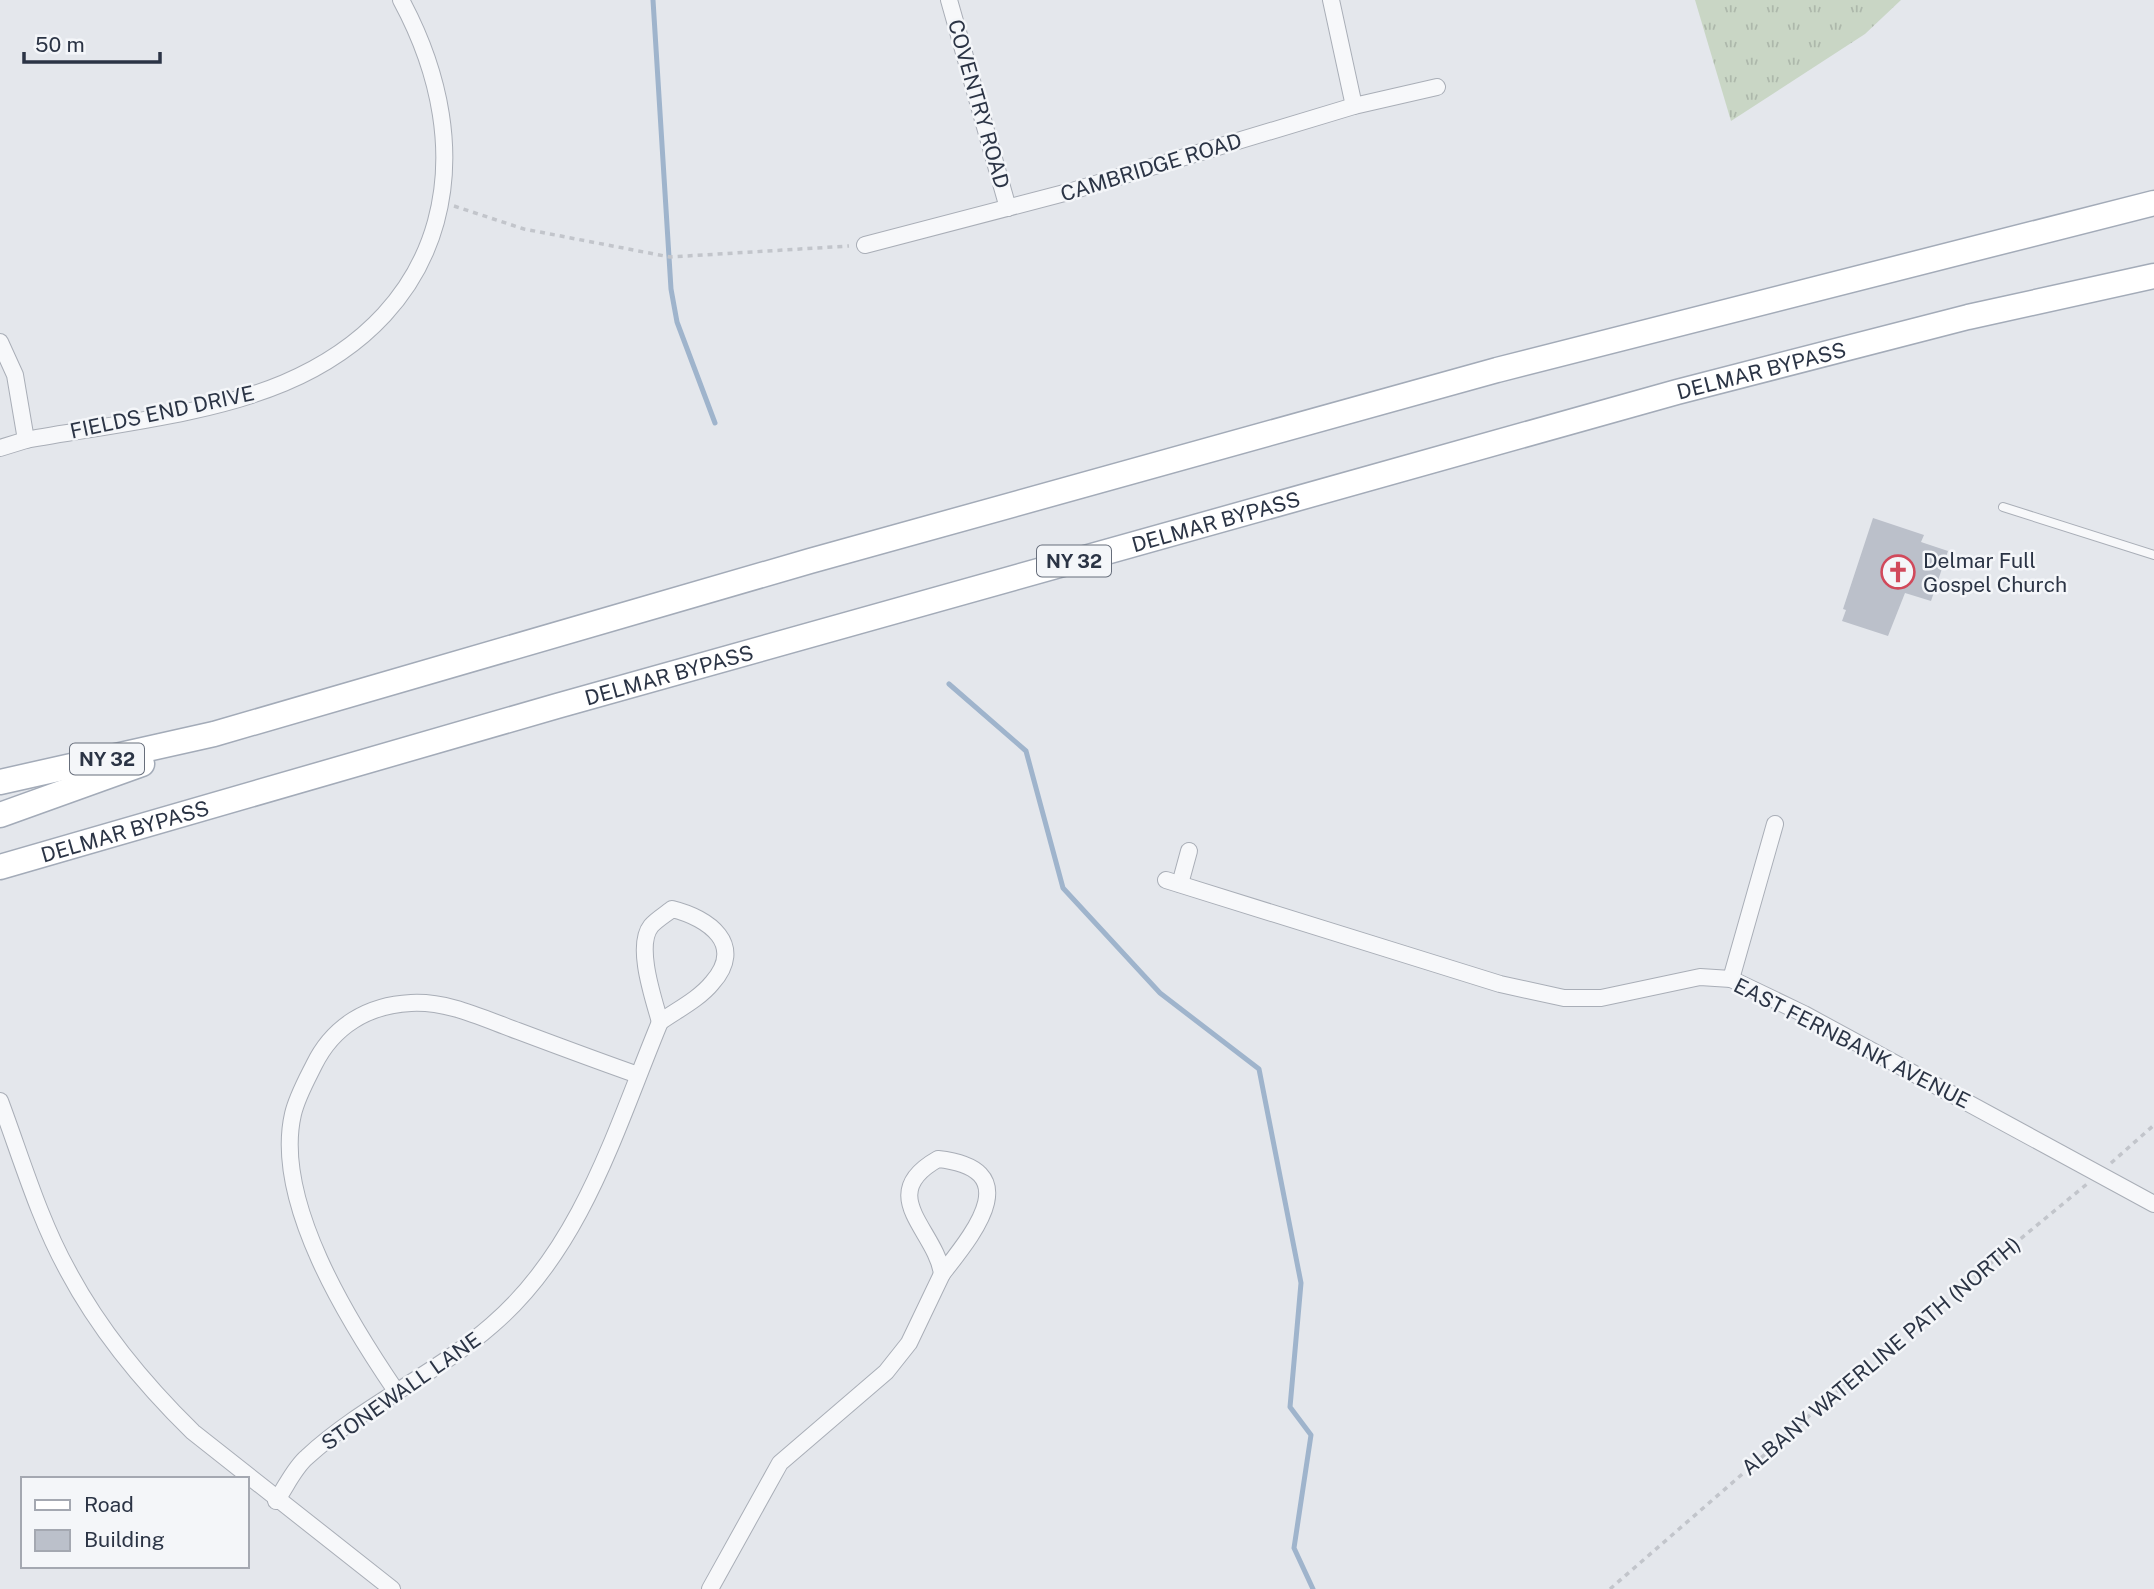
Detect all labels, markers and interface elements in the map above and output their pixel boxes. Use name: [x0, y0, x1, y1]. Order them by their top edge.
street label: COVENTRY ROAD: [943, 17, 1015, 191]
scale bar: [24, 21, 161, 65]
text: 50 m: [35, 32, 85, 57]
street label: CAMBRIDGE ROAD: [1057, 128, 1245, 206]
street label: DELMAR BYPASS: [1674, 336, 1849, 404]
street label: FIELDS END DRIVE: [68, 380, 256, 444]
street label: DELMAR BYPASS: [1129, 486, 1303, 557]
road number: NY 32: [1037, 546, 1111, 576]
place label: Delmar Full Gospel Church: [1923, 548, 2067, 597]
church icon: Delmar Full Gospel Church: [1879, 553, 1917, 591]
street label: DELMAR BYPASS: [582, 639, 756, 710]
road number: NY 32: [70, 744, 144, 774]
street label: DELMAR BYPASS: [38, 795, 212, 867]
street label: EAST FERNBANK AVENUE: [1730, 972, 1974, 1114]
street label: ALBANY WATERLINE PATH (NORTH): [1736, 1232, 2026, 1480]
street label: STONEWALL LANE: [317, 1327, 485, 1455]
legend: [21, 1477, 248, 1568]
text: Road: [84, 1492, 134, 1517]
text: Building: [84, 1527, 165, 1552]

